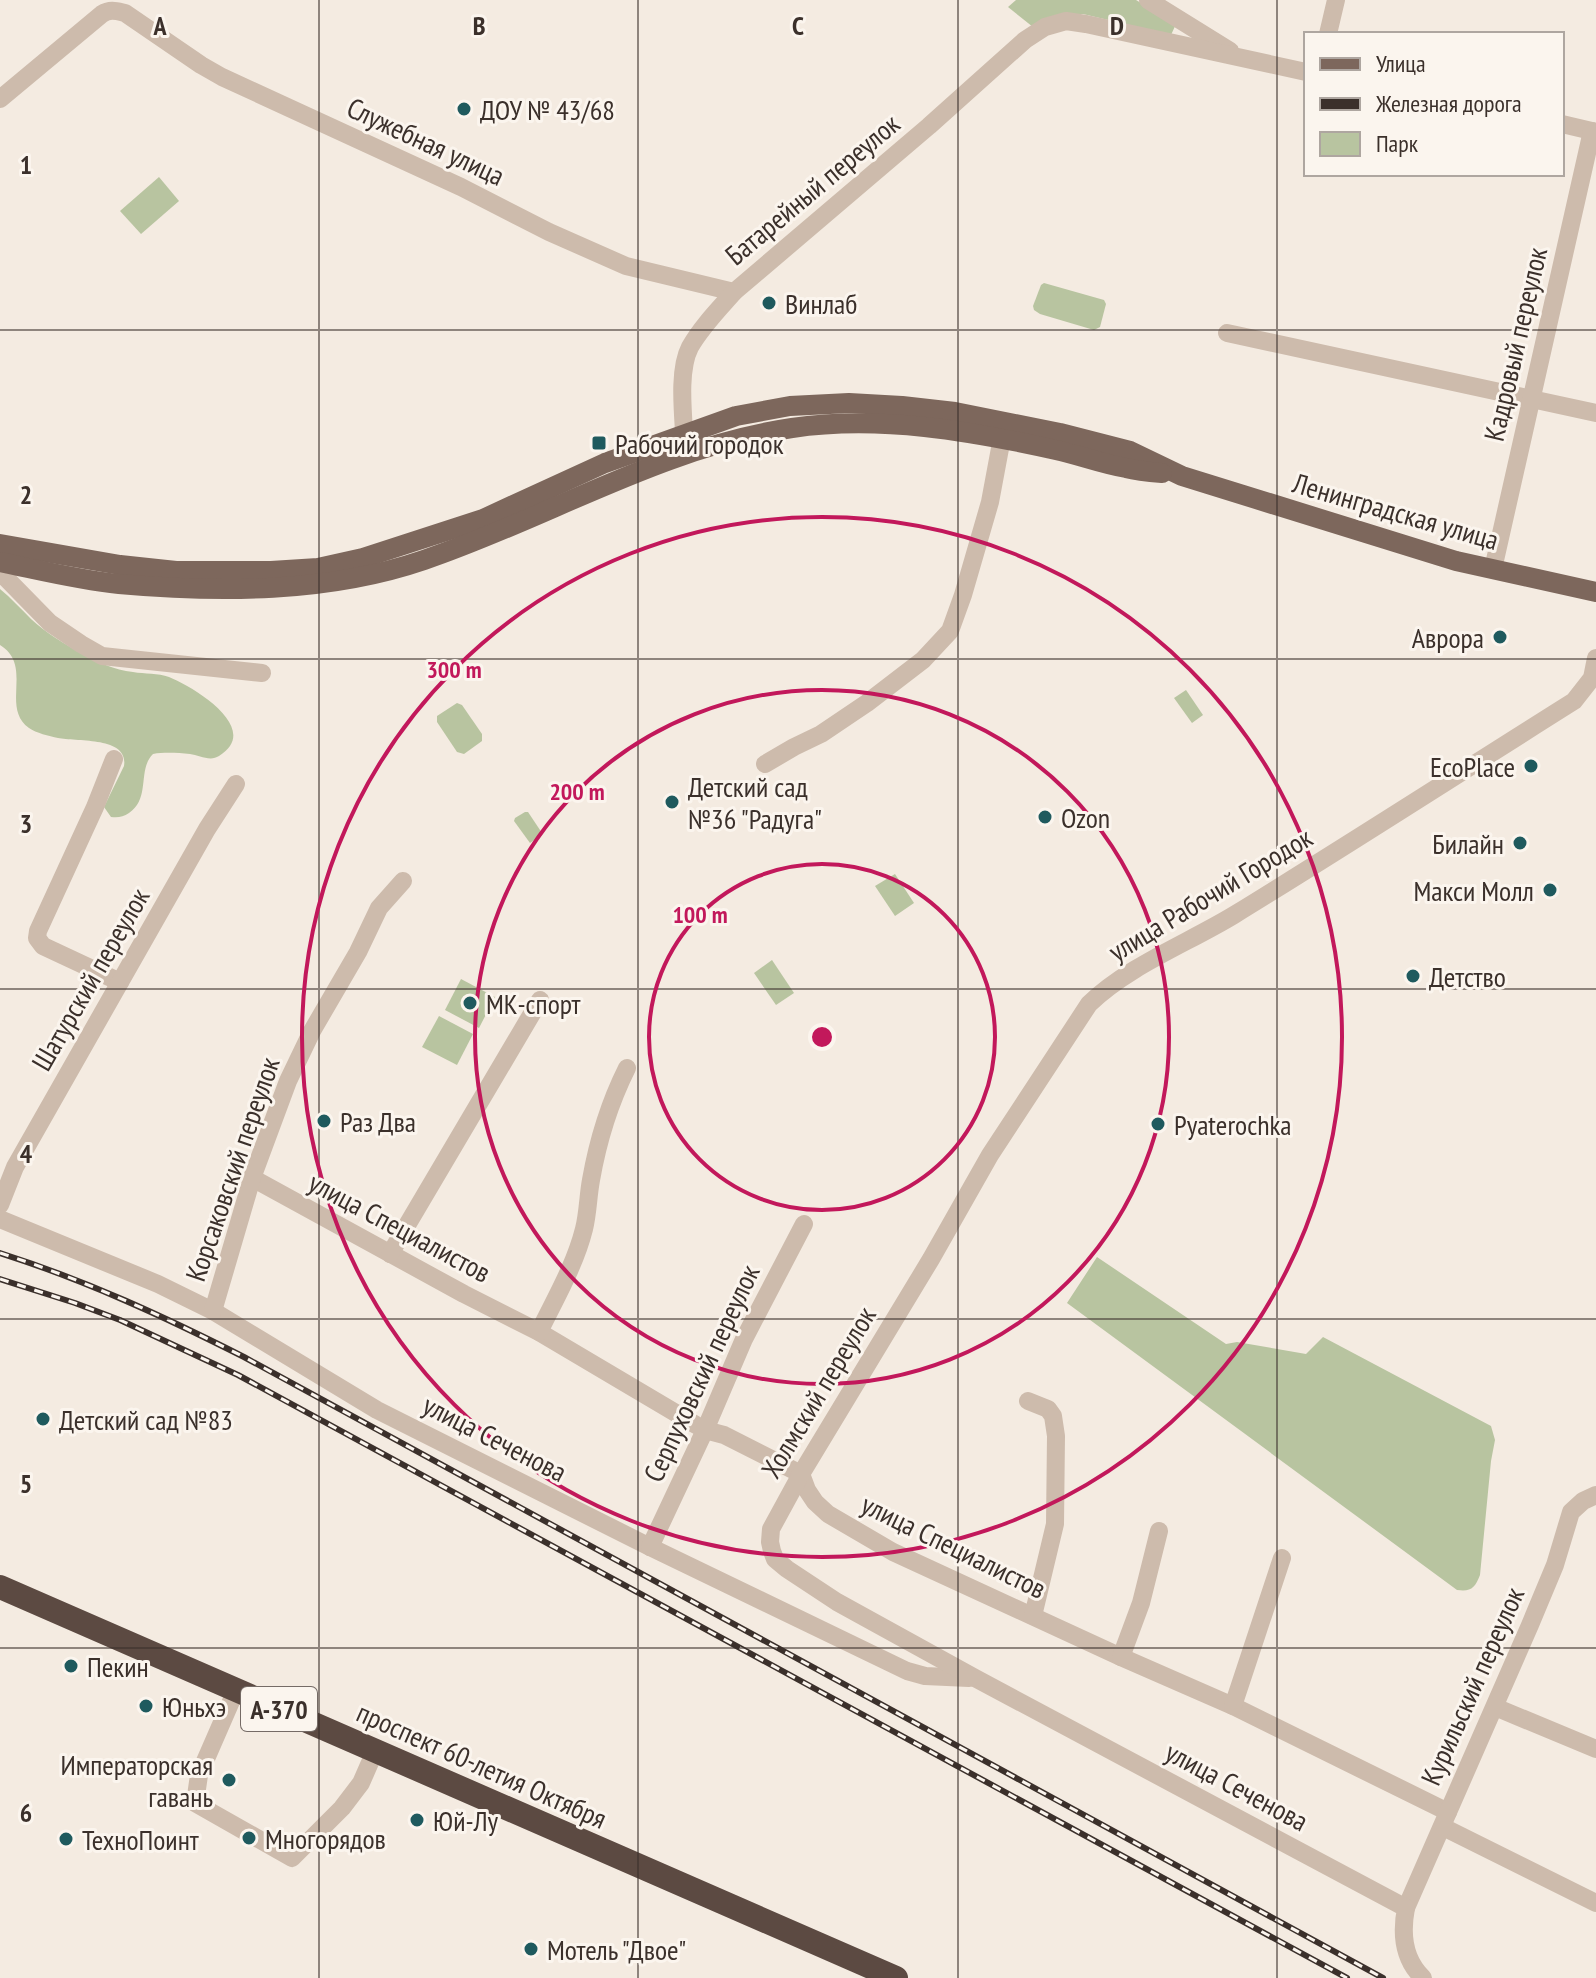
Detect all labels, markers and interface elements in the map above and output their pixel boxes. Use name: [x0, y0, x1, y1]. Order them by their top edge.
text: A: [152, 9, 167, 42]
text: B: [473, 9, 486, 42]
text: C: [792, 9, 804, 42]
text: D: [1110, 9, 1124, 42]
legend: [1304, 32, 1564, 176]
text: Улица: [1376, 48, 1426, 79]
street label: Служебная улица: [341, 88, 511, 194]
text: Железная дорога: [1375, 88, 1522, 119]
place label: ДОУ № 43/68: [480, 91, 615, 128]
marker: ДОУ № 43/68: [455, 100, 473, 118]
street label: Батарейный переулок: [717, 105, 907, 273]
text: Парк: [1376, 128, 1419, 159]
text: 1: [20, 148, 32, 181]
street label: Кадровый переулок: [1475, 243, 1555, 444]
place label: Винлаб: [785, 285, 857, 322]
marker: Винлаб: [760, 294, 778, 312]
place label: Рабочий городок: [615, 425, 784, 462]
marker: Рабочий городок: [590, 434, 608, 452]
street label: Ленинградская улица: [1288, 464, 1503, 558]
text: 2: [20, 478, 32, 511]
place label: Аврора: [1412, 619, 1484, 656]
marker: Аврора: [1491, 628, 1509, 646]
text: 300 m: [426, 654, 482, 685]
place label: EcoPlace: [1430, 748, 1515, 785]
marker: EcoPlace: [1522, 757, 1540, 775]
place label: Детский сад №36 "Радуга": [688, 768, 822, 837]
text: 200 m: [549, 776, 605, 807]
marker: Детский сад №36 "Радуга": [663, 793, 681, 811]
place label: Ozon: [1061, 799, 1110, 836]
text: 3: [20, 807, 32, 840]
marker: Ozon: [1036, 808, 1054, 826]
street label: улица Рабочий Городок: [1101, 818, 1319, 969]
place label: Билайн: [1432, 825, 1504, 862]
marker: Билайн: [1511, 834, 1529, 852]
place label: Макси Молл: [1413, 872, 1534, 909]
street label: Шатурский переулок: [23, 881, 157, 1077]
marker: Макси Молл: [1541, 881, 1559, 899]
text: 100 m: [672, 899, 728, 930]
place label: Детство: [1429, 958, 1506, 995]
marker: Детство: [1404, 967, 1422, 985]
place label: МК-спорт: [486, 985, 581, 1022]
marker: МК-спорт: [461, 994, 479, 1012]
centre of rings: [808, 1023, 836, 1051]
street label: Корсаковский переулок: [176, 1052, 288, 1286]
place label: Раз Два: [340, 1103, 416, 1140]
place label: Pyaterochka: [1174, 1106, 1292, 1143]
marker: Раз Два: [315, 1112, 333, 1130]
marker: Pyaterochka: [1149, 1115, 1167, 1133]
text: 4: [20, 1137, 33, 1170]
street label: улица Специалистов: [303, 1163, 497, 1291]
street label: Серпуховский переулок: [634, 1258, 768, 1488]
street label: Холмский переулок: [752, 1299, 884, 1485]
street label: улица Сеченова: [417, 1386, 573, 1490]
place label: Детский сад №83: [59, 1401, 233, 1438]
marker: Детский сад №83: [34, 1410, 52, 1428]
text: 5: [20, 1467, 32, 1500]
street label: улица Специалистов: [856, 1485, 1052, 1607]
street label: Курильский переулок: [1412, 1581, 1532, 1791]
place label: Пекин: [87, 1648, 149, 1685]
marker: Пекин: [62, 1657, 80, 1675]
road number: А-370: [241, 1687, 317, 1731]
place label: Юньхэ: [162, 1688, 226, 1725]
street label: проспект 60-летия Октября: [351, 1693, 613, 1837]
marker: Юньхэ: [137, 1697, 155, 1715]
street label: улица Сеченова: [1159, 1733, 1315, 1839]
place label: Императорская гавань: [60, 1746, 213, 1815]
marker: Императорская гавань: [220, 1771, 238, 1789]
text: 6: [20, 1796, 32, 1829]
place label: Юй-Лу: [433, 1802, 498, 1839]
marker: Юй-Лу: [408, 1811, 426, 1829]
place label: Многорядов: [265, 1820, 386, 1857]
place label: ТехноПоинт: [82, 1821, 199, 1858]
marker: Многорядов: [240, 1829, 258, 1847]
marker: ТехноПоинт: [57, 1830, 75, 1848]
place label: Мотель "Двое": [547, 1931, 686, 1968]
marker: Мотель "Двое": [522, 1940, 540, 1958]

